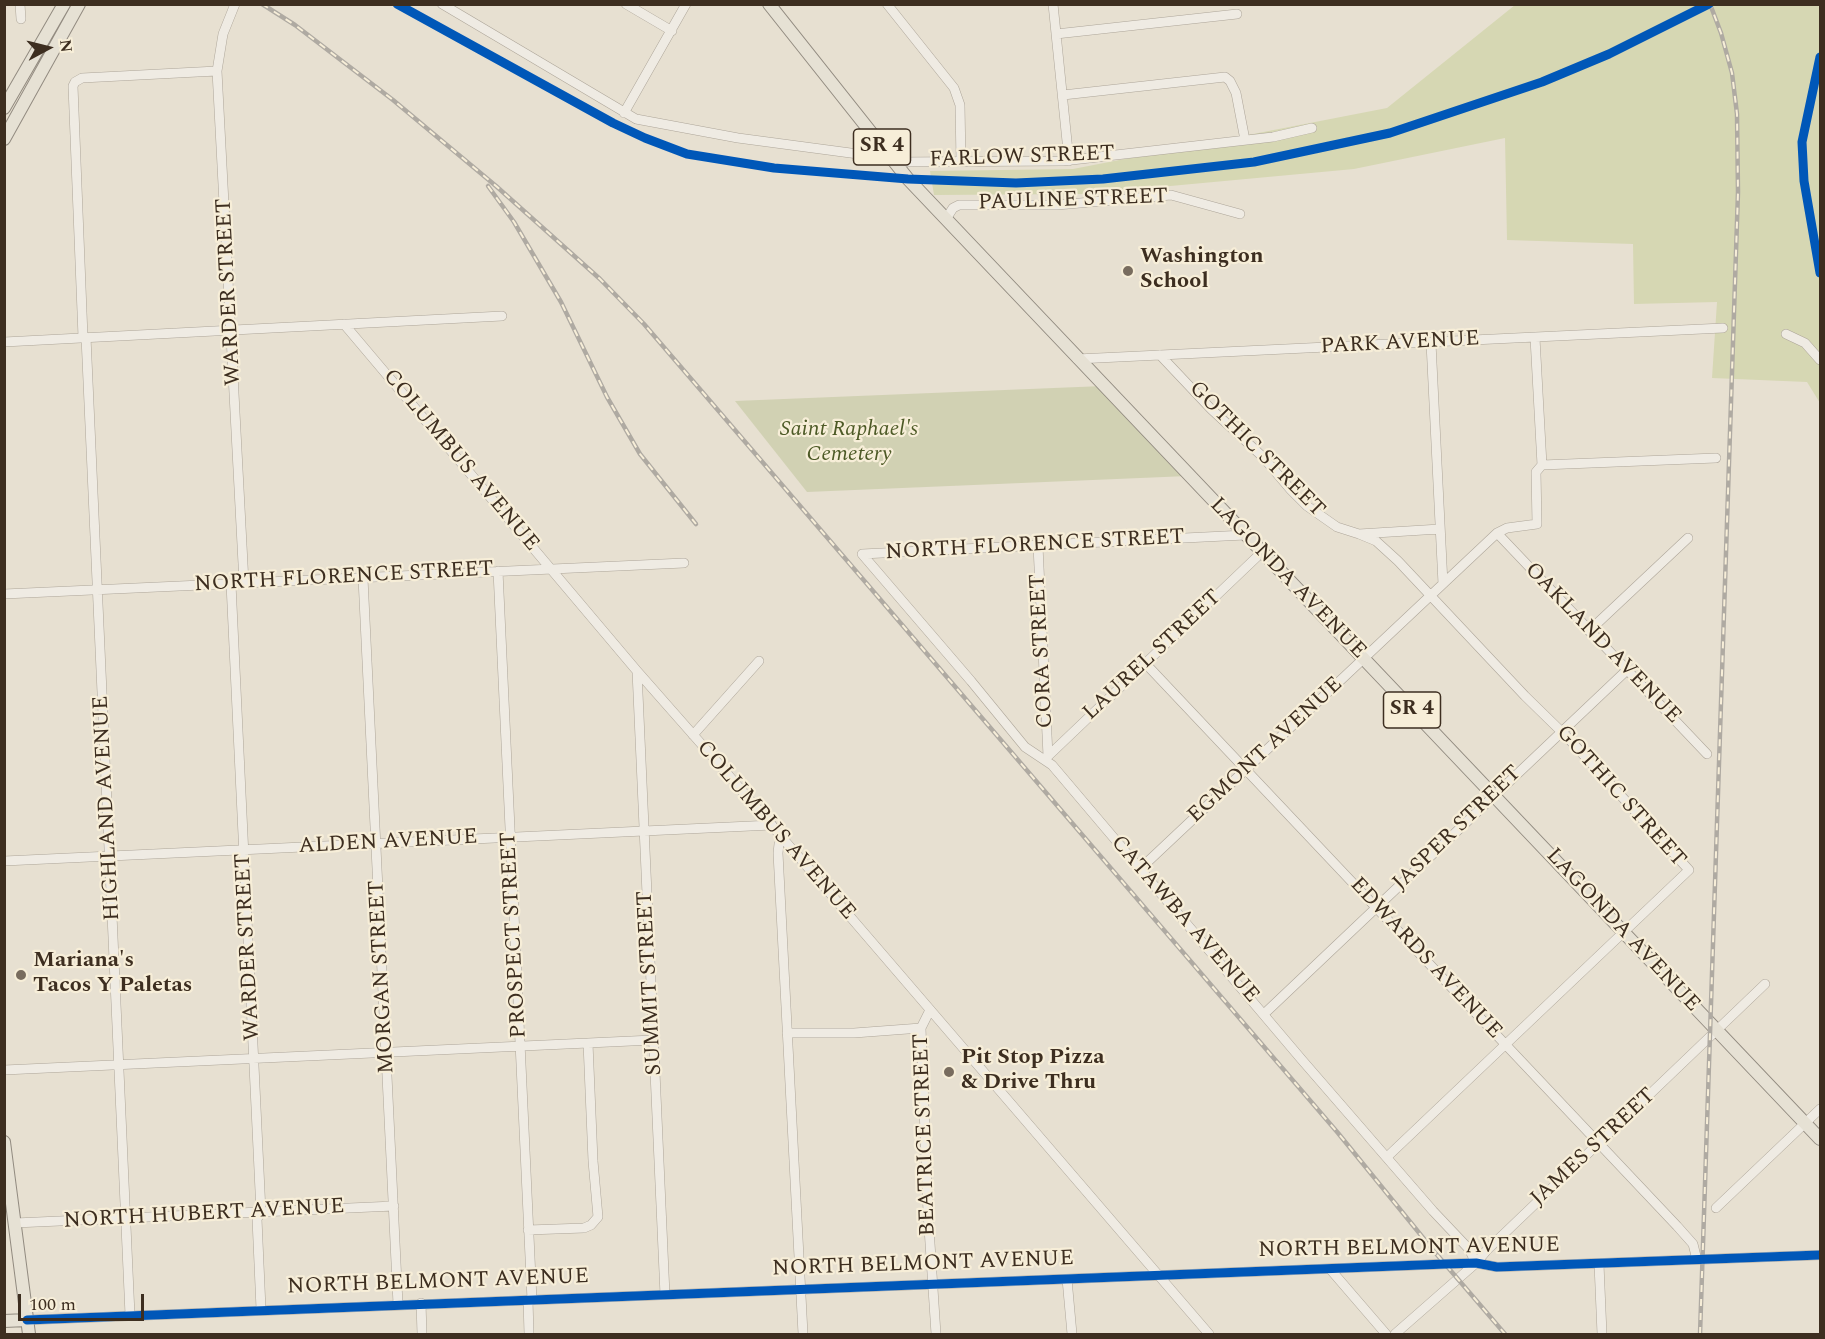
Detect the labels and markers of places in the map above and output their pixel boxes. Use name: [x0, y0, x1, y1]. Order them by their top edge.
place label: Washington School: [1140, 245, 1263, 296]
marker: Washington School: [1121, 264, 1135, 278]
place label: Mariana's Tacos Y Paletas: [33, 949, 192, 1000]
marker: Mariana's Tacos Y Paletas: [14, 968, 28, 982]
place label: Pit Stop Pizza & Drive Thru: [961, 1046, 1105, 1098]
marker: Pit Stop Pizza & Drive Thru: [942, 1065, 956, 1079]

